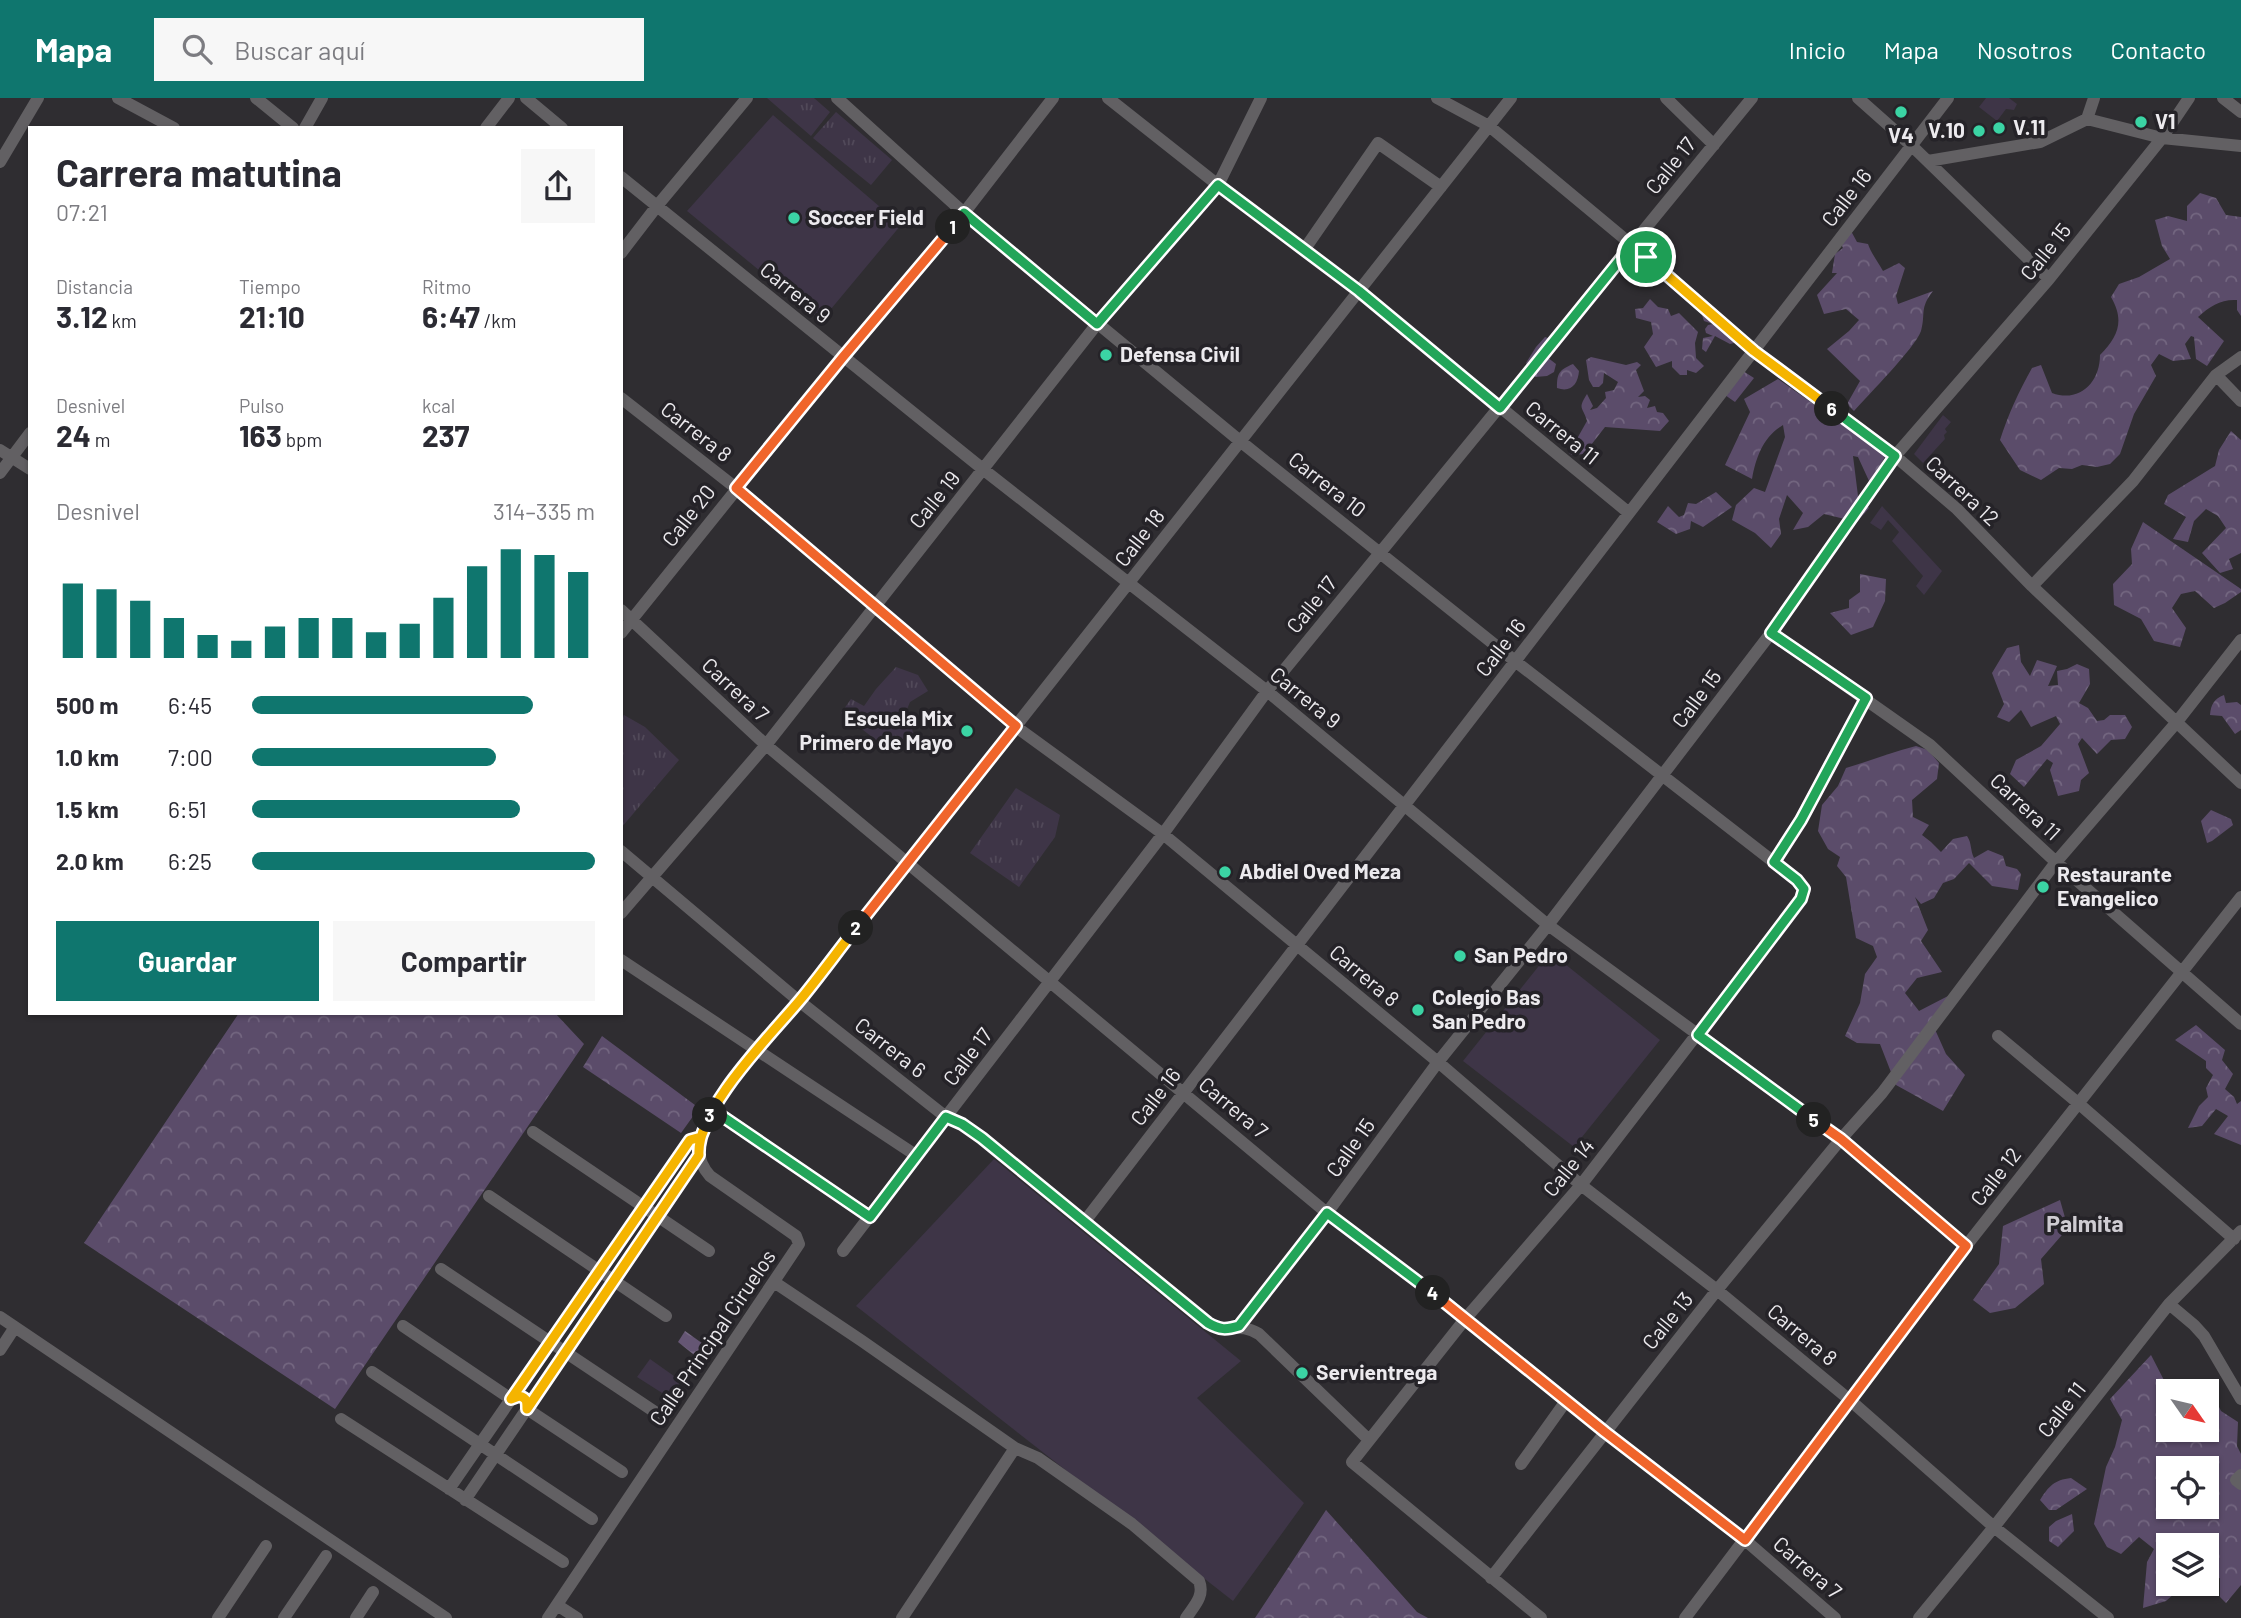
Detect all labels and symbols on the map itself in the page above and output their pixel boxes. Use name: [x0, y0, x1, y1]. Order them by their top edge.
marker: V4: [1893, 104, 1909, 120]
place label: V1: [2155, 108, 2176, 133]
place label: V.11: [2013, 114, 2046, 139]
marker: V1: [2133, 114, 2149, 130]
place label: V.10: [1928, 117, 1965, 142]
marker: V.11: [1991, 120, 2007, 136]
place label: V4: [1888, 122, 1914, 147]
marker: V.10: [1971, 123, 1987, 139]
street label: Calle 17: [1639, 132, 1700, 198]
street label: Calle 16: [1815, 163, 1876, 231]
place label: Soccer Field: [808, 204, 924, 229]
pin: 1: [936, 209, 970, 244]
marker: Soccer Field: [786, 210, 802, 226]
street label: Calle 15: [2014, 217, 2075, 285]
pin: [1616, 227, 1676, 287]
street label: Carrera 9: [756, 256, 836, 328]
place label: Defensa Civil: [1120, 341, 1240, 366]
marker: Defensa Civil: [1098, 347, 1114, 363]
pin: 6: [1814, 392, 1850, 426]
street label: Carrera 8: [656, 395, 737, 466]
street label: Carrera 11: [1521, 395, 1605, 469]
street label: Carrera 10: [1284, 446, 1372, 522]
street label: Carrera 12: [1921, 450, 2005, 530]
street label: Calle 19: [903, 465, 965, 533]
street label: Calle 20: [656, 479, 720, 551]
street label: Calle 18: [1108, 503, 1169, 571]
street label: Calle 17: [1280, 571, 1341, 637]
street label: Calle 16: [1469, 613, 1530, 681]
street label: Carrera 7: [697, 652, 775, 726]
street label: Carrera 9: [1266, 661, 1346, 733]
street label: Calle 15: [1666, 664, 1726, 732]
place label: Escuela Mix Primero de Mayo: [800, 705, 953, 754]
marker: Escuela Mix Primero de Mayo: [959, 723, 975, 739]
street label: Carrera 11: [1986, 767, 2066, 845]
place label: Abdiel Oved Meza: [1239, 858, 1401, 883]
place label: Restaurante Evangelico: [2057, 861, 2172, 910]
marker: Abdiel Oved Meza: [1217, 864, 1233, 880]
marker: Restaurante Evangelico: [2035, 879, 2051, 895]
pin: 2: [838, 910, 874, 946]
street label: Carrera 8: [1325, 939, 1405, 1011]
place label: San Pedro: [1474, 942, 1568, 967]
marker: San Pedro: [1452, 948, 1468, 964]
place label: Colegio Bas San Pedro: [1432, 984, 1541, 1033]
marker: Colegio Bas San Pedro: [1410, 1002, 1426, 1018]
street label: Carrera 6: [851, 1011, 931, 1082]
street label: Calle 17: [937, 1022, 997, 1090]
street label: Calle 16: [1124, 1062, 1185, 1130]
street label: Carrera 7: [1194, 1071, 1274, 1143]
pin: 3: [692, 1098, 728, 1132]
pin: 5: [1797, 1102, 1832, 1138]
street label: Calle 15: [1320, 1113, 1379, 1181]
street label: Calle 14: [1537, 1133, 1599, 1201]
street label: Calle 12: [1964, 1142, 2025, 1210]
district label: Palmita: [2046, 1209, 2124, 1237]
street label: Calle Principal Ciruelos: [643, 1244, 780, 1430]
pin: 4: [1416, 1276, 1450, 1310]
street label: Calle 13: [1636, 1286, 1697, 1354]
street label: Carrera 8: [1763, 1298, 1843, 1370]
place label: Servientrega: [1316, 1359, 1437, 1384]
marker: Servientrega: [1294, 1365, 1310, 1381]
street label: Calle 11: [2032, 1376, 2090, 1442]
north arrow: [2156, 1379, 2219, 1442]
street label: Carrera 7: [1769, 1530, 1847, 1603]

